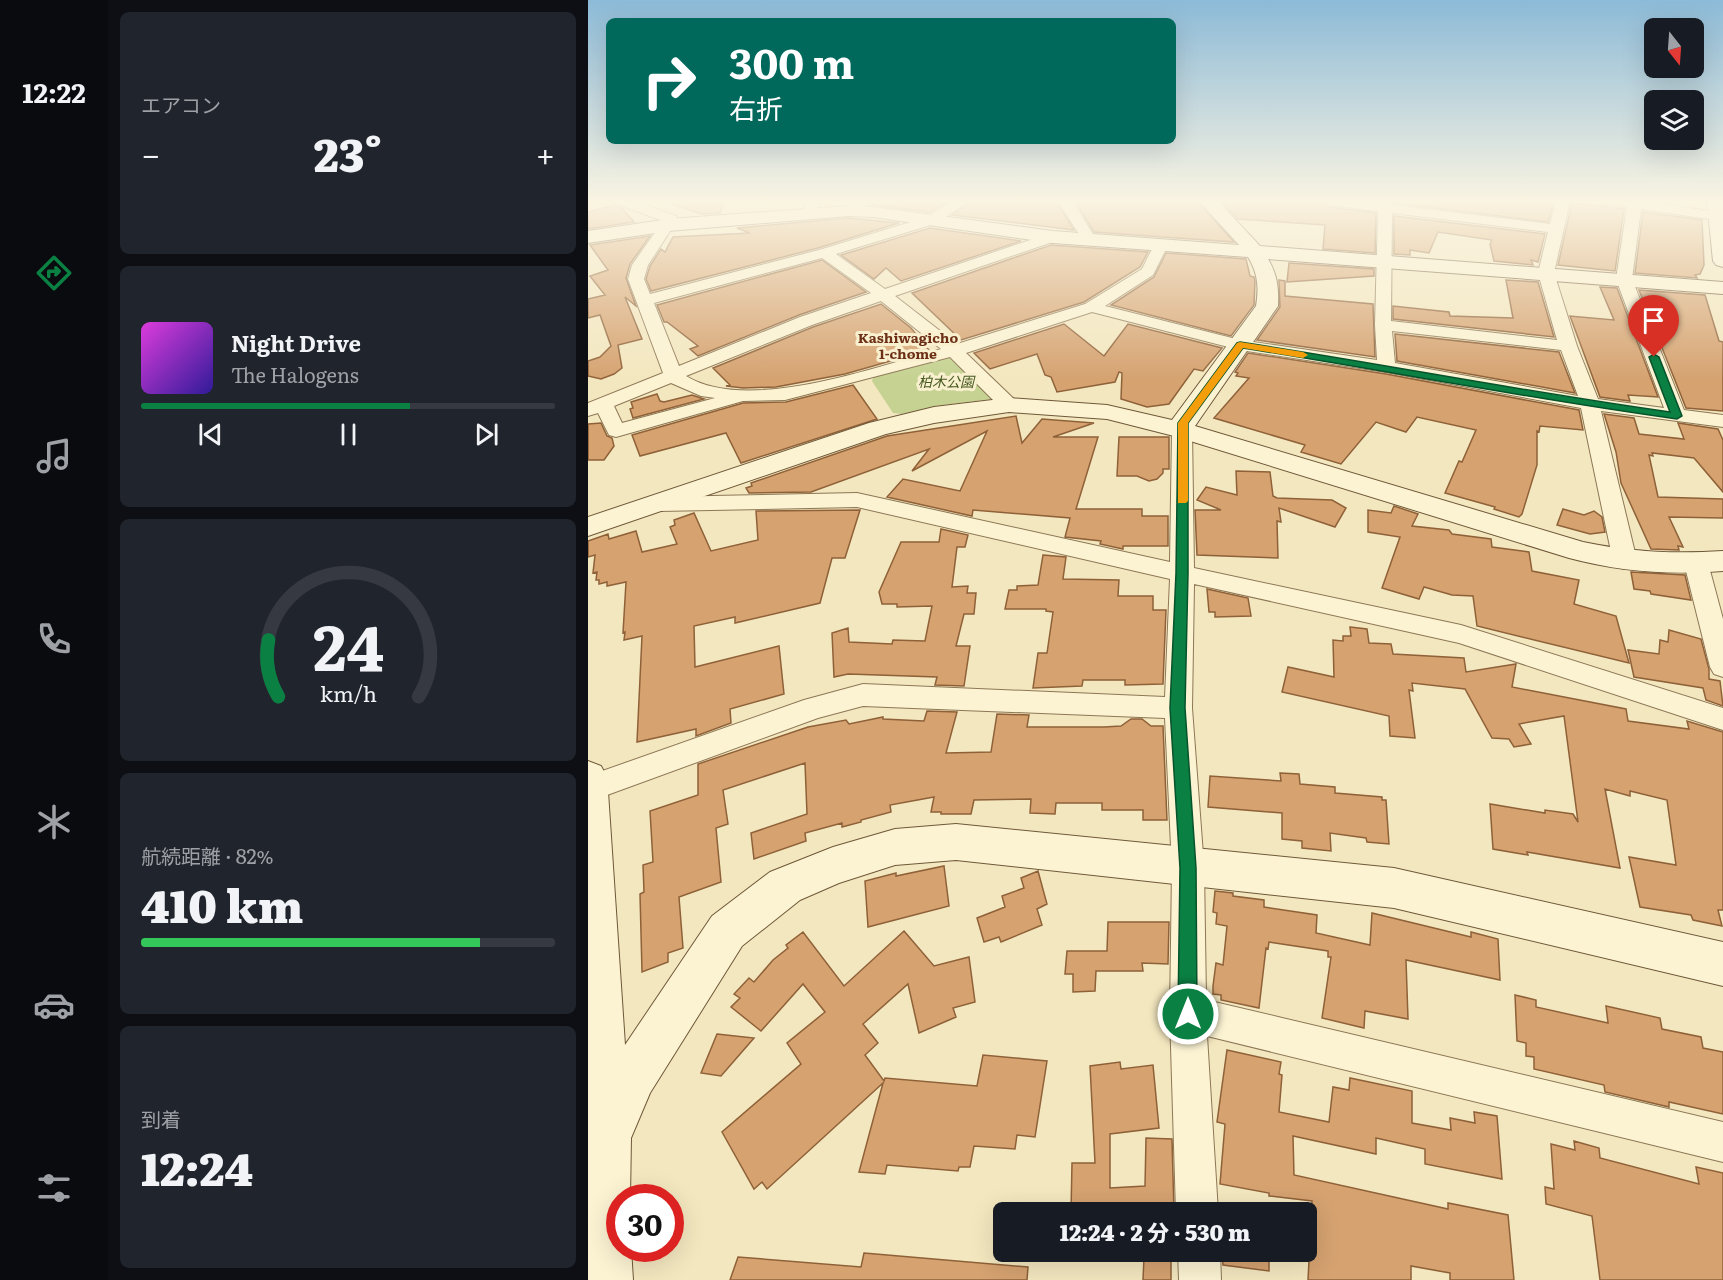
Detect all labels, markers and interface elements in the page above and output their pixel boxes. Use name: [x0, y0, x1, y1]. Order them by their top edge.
north arrow: [1644, 18, 1704, 78]
map controls: [1644, 18, 1704, 150]
text: 300 m: [729, 30, 854, 92]
icon: right: [630, 42, 708, 120]
text: 12:22: [22, 71, 86, 111]
text: 右折: [729, 87, 783, 127]
text: エアコン: [141, 89, 221, 119]
button: layers: [1644, 90, 1704, 150]
text: 23°: [314, 119, 382, 186]
text: −: [141, 128, 160, 177]
text: +: [536, 128, 555, 177]
icon: directions: [33, 252, 75, 294]
pin: [1628, 295, 1679, 357]
icon: arrive: [1637, 304, 1670, 337]
text: Night Drive: [231, 326, 361, 359]
district label: Kashiwagicho 1-chome: [858, 327, 958, 363]
text: The Halogens: [231, 359, 359, 389]
park label: 柏木公園: [918, 371, 976, 391]
icon: previous: [194, 418, 227, 451]
icon: pause: [332, 418, 365, 451]
icon: next: [470, 418, 503, 451]
icon: music: [33, 435, 75, 477]
text: 24: [312, 598, 384, 690]
icon: phone: [33, 618, 75, 660]
text: km/h: [319, 677, 377, 709]
icon: climate: [33, 801, 75, 843]
text: 航続距離 · 82%: [141, 840, 274, 870]
text: 410 km: [141, 870, 303, 937]
position arrow: [1156, 982, 1220, 1046]
icon: car: [33, 984, 75, 1026]
text: 到着: [141, 1103, 181, 1133]
text: 12:24: [141, 1133, 253, 1200]
icon: filters: [33, 1167, 75, 1209]
speed limit sign: 30: [606, 1184, 684, 1262]
text: 12:24 · 2 分 · 530 m: [1060, 1215, 1250, 1248]

